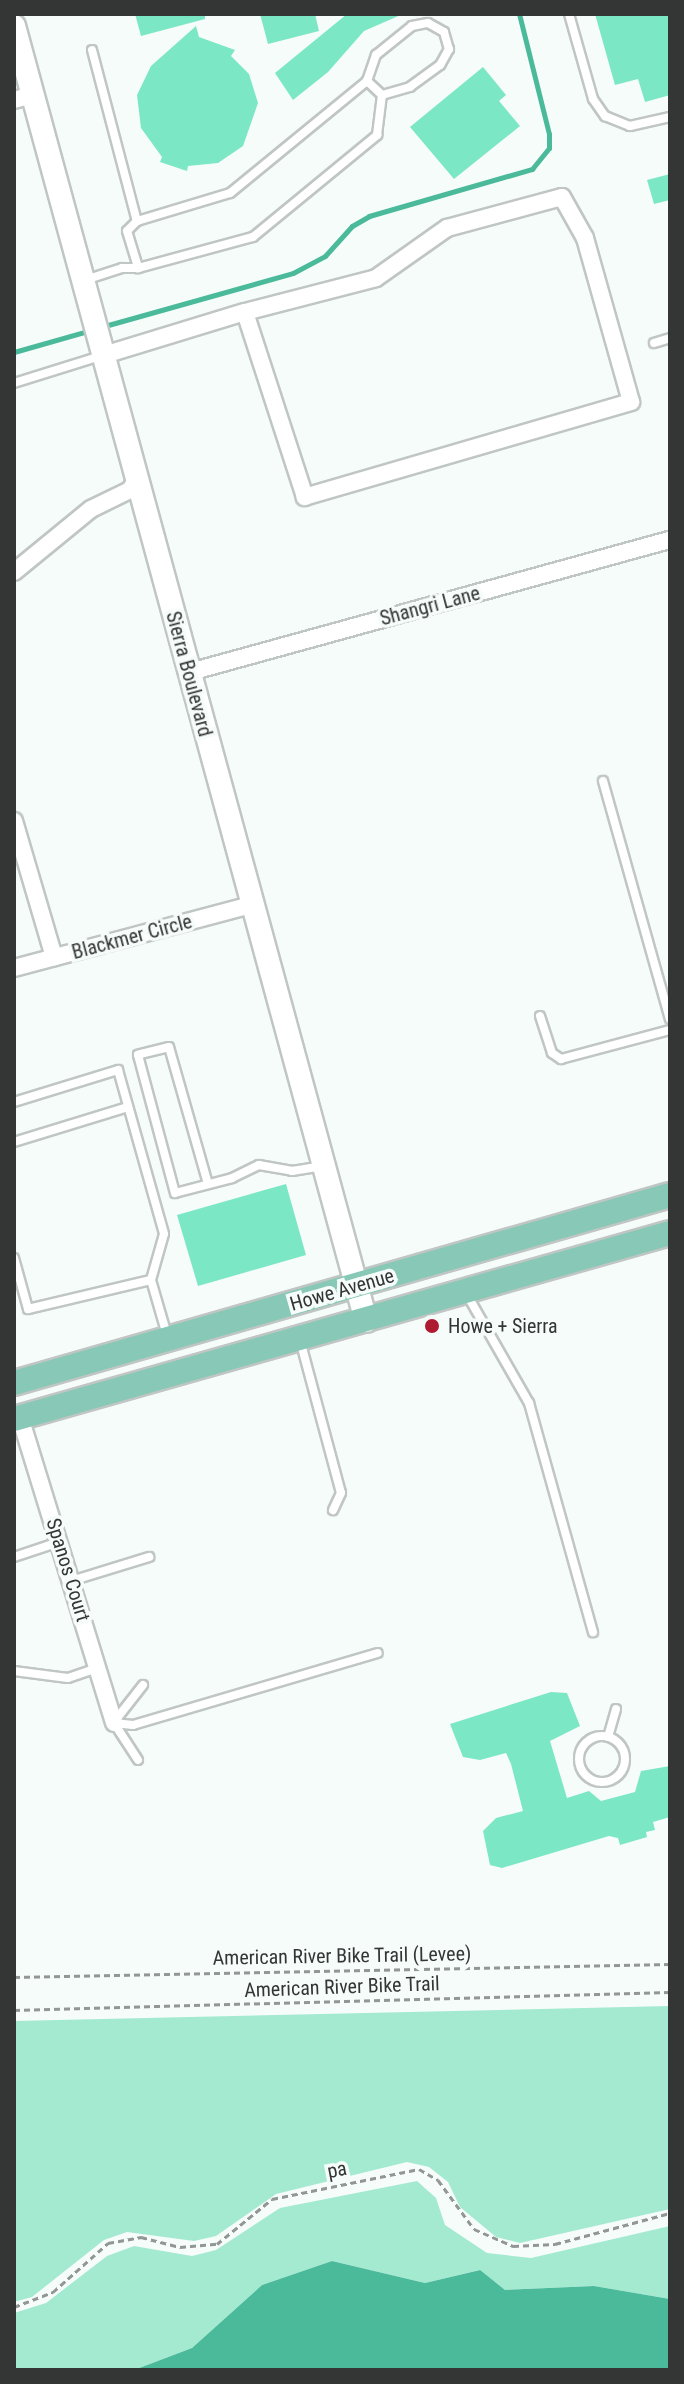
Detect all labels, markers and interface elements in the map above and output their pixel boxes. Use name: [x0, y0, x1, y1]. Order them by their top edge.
street label: Shangri Lane: [377, 581, 483, 631]
street label: Sierra Boulevard: [161, 609, 217, 739]
street label: Blackmer Circle: [69, 909, 195, 965]
street label: Howe Avenue: [287, 1264, 397, 1316]
place label: Howe + Sierra: [448, 1314, 558, 1338]
marker: Howe + Sierra: [423, 1317, 441, 1335]
street label: Spanos Court: [41, 1515, 95, 1625]
street label: American River Bike Trail (Levee): [212, 1942, 472, 1970]
street label: American River Bike Trail: [244, 1972, 440, 2002]
street label: pa: [325, 2156, 349, 2184]

